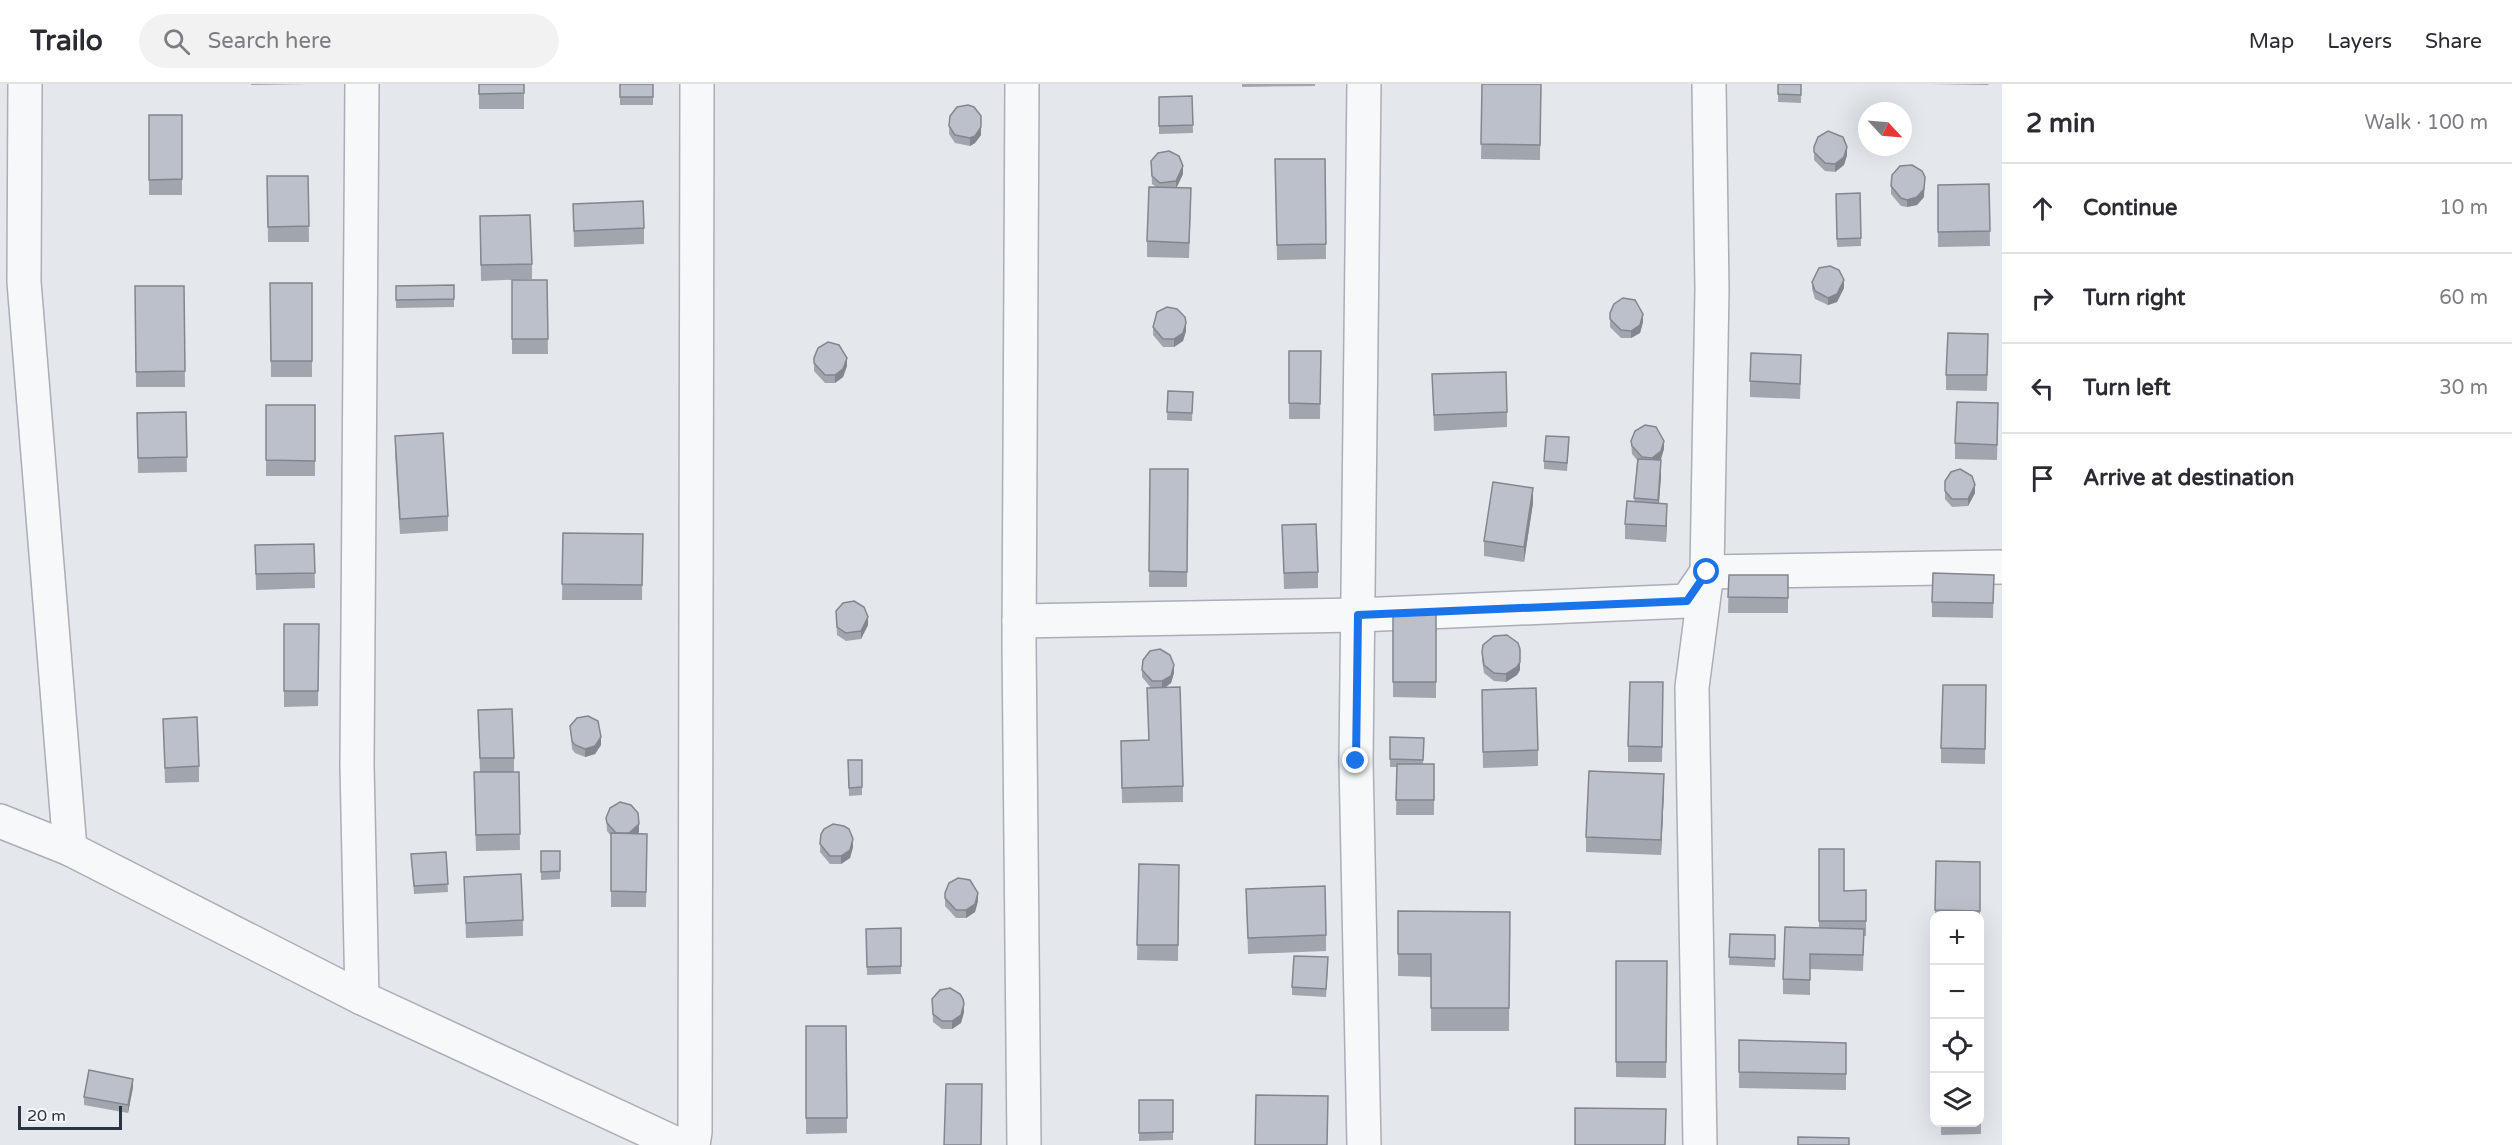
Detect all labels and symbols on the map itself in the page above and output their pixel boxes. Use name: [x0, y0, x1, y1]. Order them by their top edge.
north arrow: [1858, 102, 1912, 156]
route start: [1693, 558, 1719, 584]
route end: [1342, 747, 1368, 773]
scale bar: [18, 1103, 122, 1130]

